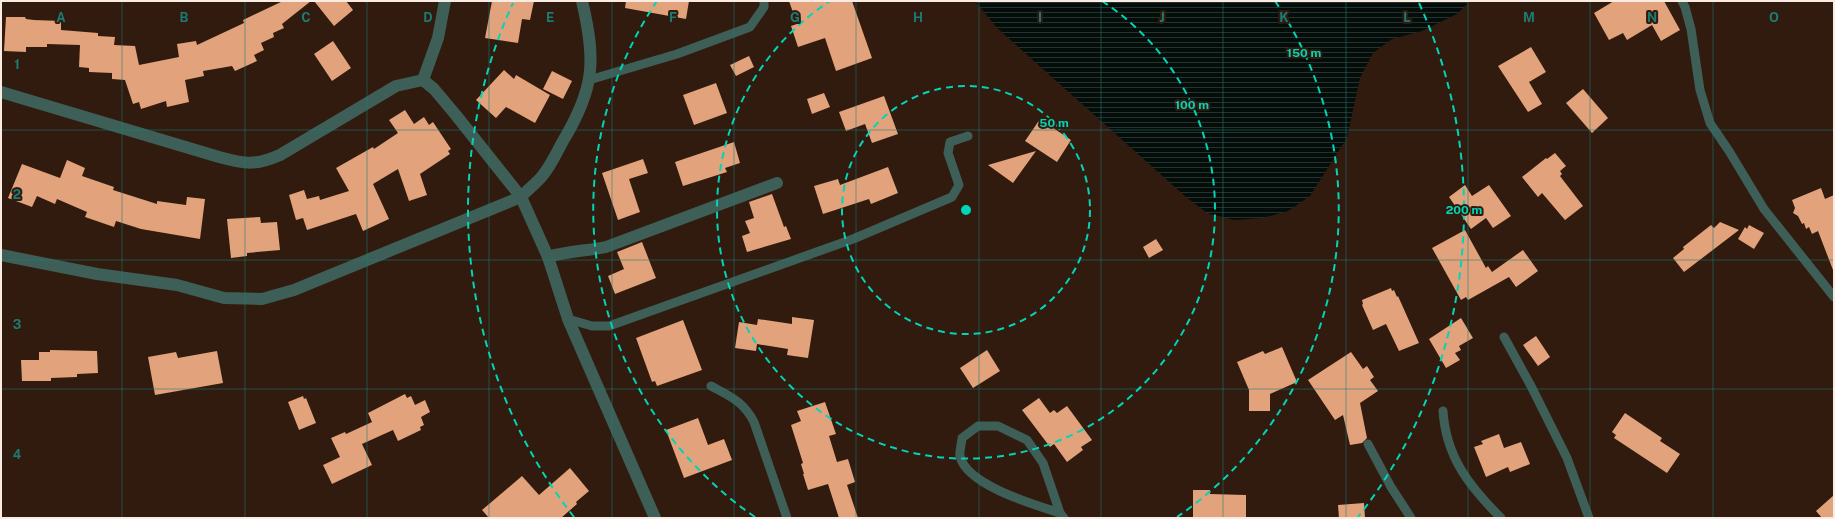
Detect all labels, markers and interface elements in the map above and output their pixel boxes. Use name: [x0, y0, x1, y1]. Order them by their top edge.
text: A: [56, 10, 66, 25]
text: B: [180, 10, 189, 25]
text: C: [301, 10, 311, 25]
text: D: [423, 10, 433, 25]
text: E: [546, 10, 554, 25]
text: F: [669, 10, 677, 25]
text: G: [790, 10, 800, 25]
text: H: [913, 10, 923, 25]
text: I: [1038, 10, 1042, 25]
text: J: [1159, 10, 1165, 25]
text: K: [1279, 10, 1289, 25]
text: L: [1403, 10, 1411, 25]
text: M: [1523, 10, 1535, 25]
text: N: [1647, 10, 1657, 25]
text: O: [1769, 10, 1779, 25]
text: 150 m: [1287, 46, 1321, 60]
text: 1: [14, 57, 20, 72]
text: 100 m: [1175, 98, 1209, 112]
text: 50 m: [1039, 116, 1069, 130]
text: 2: [13, 187, 21, 202]
centre of rings: [959, 203, 973, 217]
text: 200 m: [1446, 203, 1482, 217]
text: 3: [13, 317, 22, 332]
text: 4: [13, 447, 22, 462]

